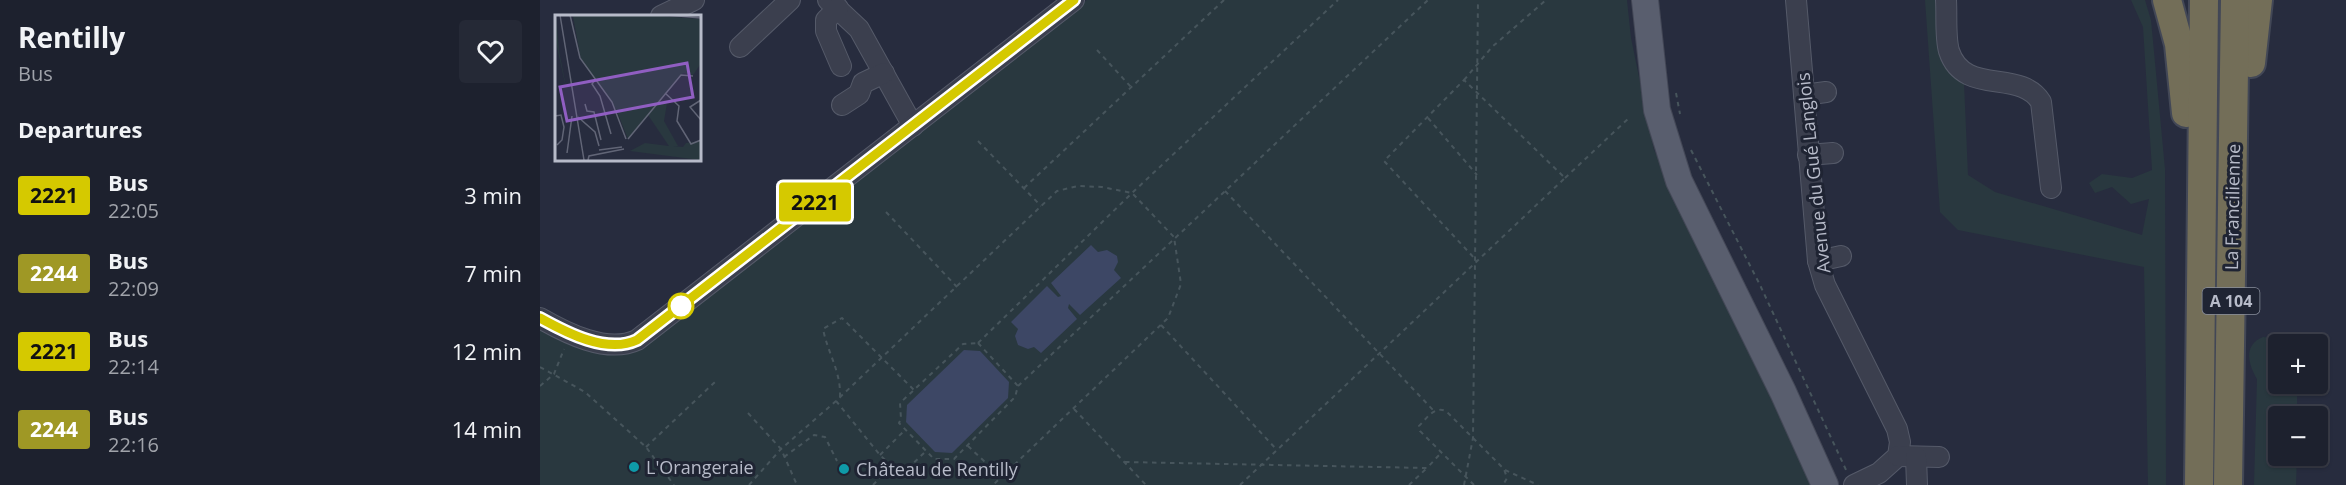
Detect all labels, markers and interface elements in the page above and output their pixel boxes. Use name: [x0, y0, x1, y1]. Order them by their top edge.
inset map: [555, 15, 700, 160]
text: Rentilly: [18, 18, 125, 56]
button: heart: [459, 20, 522, 83]
text: Bus: [18, 60, 53, 87]
street label: Avenue du Gué Langlois: [1791, 71, 1835, 275]
text: Departures: [18, 114, 142, 144]
street label: La Francilienne: [2219, 144, 2245, 270]
text: Bus: [108, 167, 148, 197]
text: 3 min: [464, 180, 522, 210]
text: 2221: [30, 181, 78, 209]
line badge: 2221: [773, 182, 857, 222]
text: 2221: [791, 188, 839, 216]
text: 22:05: [108, 197, 159, 224]
text: Bus: [108, 245, 148, 275]
text: 7 min: [464, 258, 522, 288]
text: 2244: [30, 259, 78, 287]
text: 22:09: [108, 275, 159, 302]
road number: A 104: [2202, 288, 2260, 314]
unlabelled marker: [668, 293, 694, 319]
text: Bus: [108, 323, 148, 353]
map controls: [2268, 334, 2328, 466]
button: +: [2268, 334, 2328, 394]
text: 12 min: [452, 336, 522, 366]
text: 2221: [30, 337, 78, 365]
text: 22:14: [108, 353, 159, 380]
text: Bus: [108, 401, 148, 431]
button: −: [2268, 406, 2328, 466]
text: 14 min: [452, 414, 522, 444]
text: 2244: [30, 415, 78, 443]
text: 22:16: [108, 431, 159, 458]
place label: L'Orangeraie: [646, 455, 754, 479]
place label: Château de Rentilly: [856, 457, 1019, 481]
marker: L'Orangeraie: [627, 460, 641, 474]
marker: Château de Rentilly: [837, 462, 851, 476]

